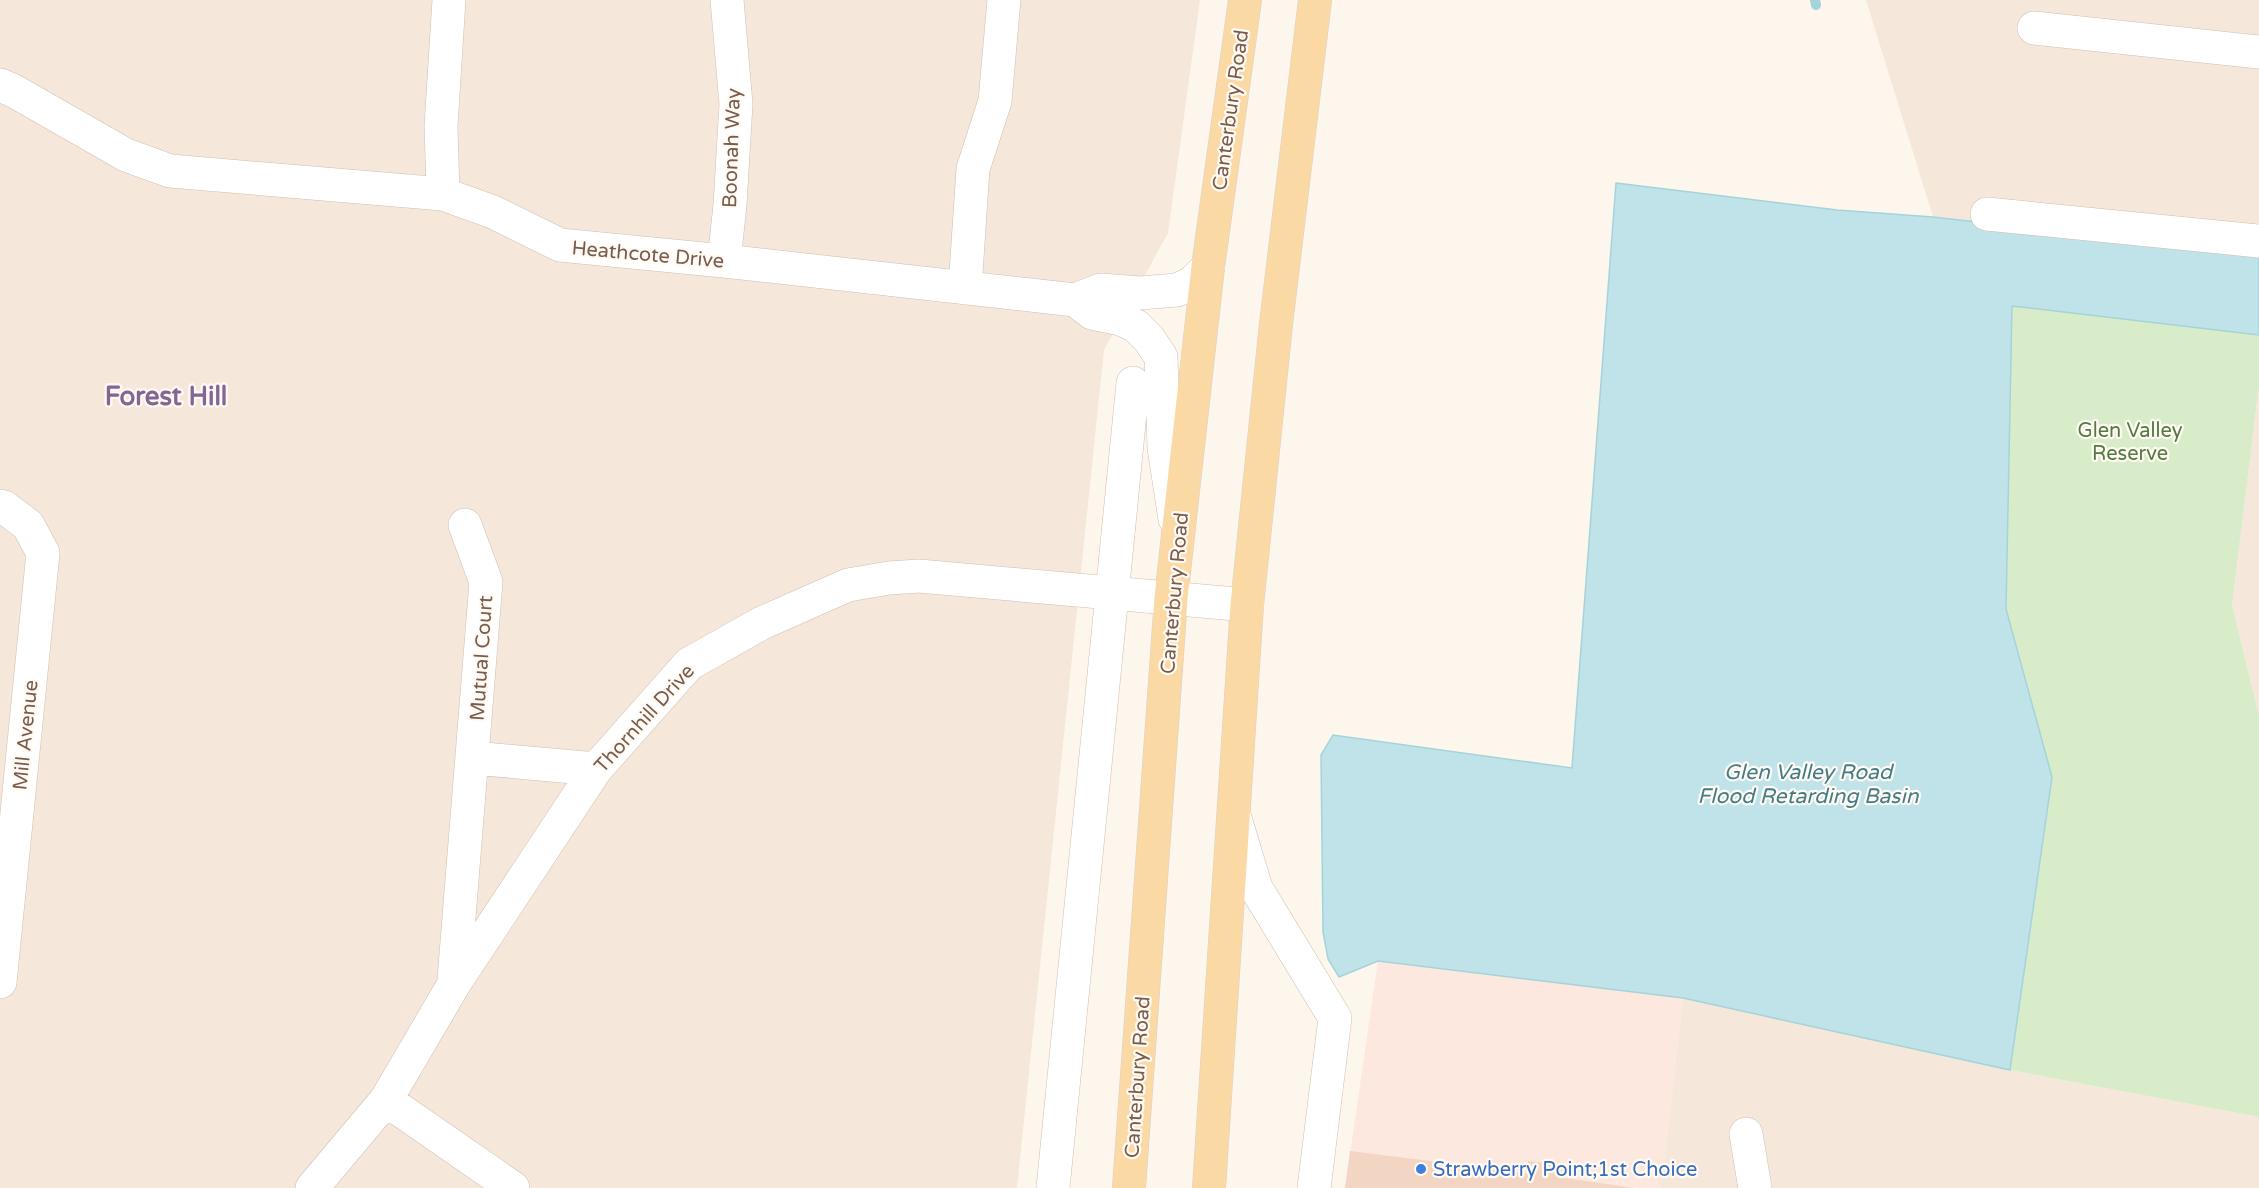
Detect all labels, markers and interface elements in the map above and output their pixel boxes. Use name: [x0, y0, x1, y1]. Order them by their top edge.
street label: Canterbury Road: [1208, 28, 1254, 192]
street label: Boonah Way: [718, 87, 746, 208]
street label: Heathcote Drive: [571, 236, 725, 274]
district label: Forest Hill: [105, 381, 227, 412]
park label: Glen Valley Reserve: [2078, 419, 2183, 466]
street label: Canterbury Road: [1156, 511, 1194, 675]
street label: Mutual Court: [466, 594, 498, 722]
street label: Thornhill Drive: [590, 659, 700, 778]
street label: Mill Avenue: [8, 679, 44, 791]
water label: Glen Valley Road Flood Retarding Basin: [1698, 760, 1920, 809]
street label: Canterbury Road: [1120, 995, 1156, 1159]
place label: Strawberry Point;1st Choice: [1433, 1158, 1697, 1182]
marker: Strawberry Point;1st Choice: [1414, 1162, 1428, 1176]

